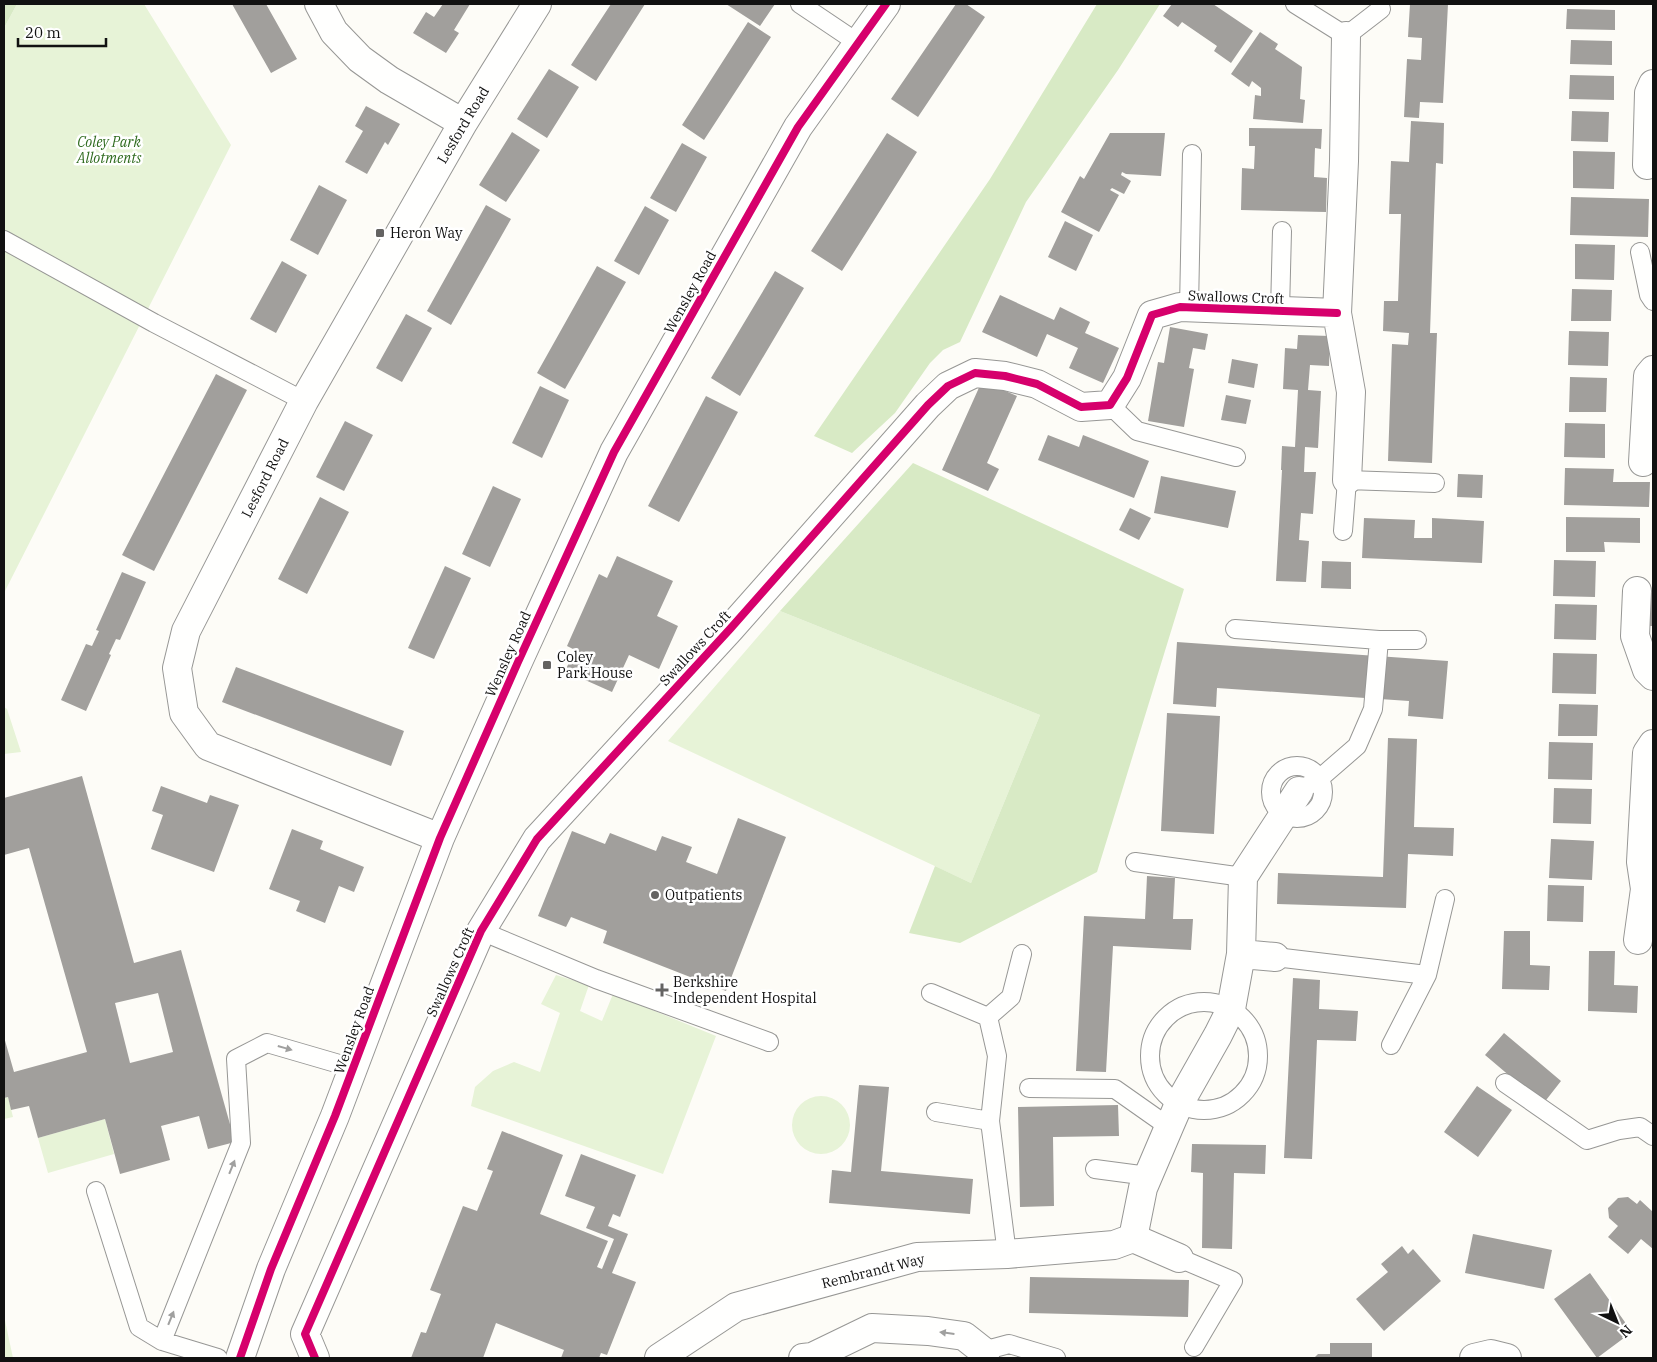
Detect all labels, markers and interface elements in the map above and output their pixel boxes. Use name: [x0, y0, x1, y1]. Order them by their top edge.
scale bar: [18, 15, 105, 47]
text: 20 m: [25, 23, 61, 42]
street label: Lesford Road: [433, 83, 493, 167]
park label: Coley Park Allotments: [76, 133, 142, 167]
place label: Heron Way: [390, 224, 463, 242]
marker: Heron Way: [374, 227, 386, 239]
street label: Wensley Road: [660, 247, 720, 337]
street label: Swallows Croft: [1188, 286, 1285, 308]
street label: Lesford Road: [237, 435, 293, 521]
street label: Swallows Croft: [656, 607, 734, 689]
street label: Wensley Road: [481, 608, 535, 700]
place label: Coley Park House: [557, 648, 633, 682]
marker: Coley Park House: [541, 659, 553, 671]
place label: Outpatients: [665, 886, 743, 904]
marker: Outpatients: [649, 889, 661, 901]
street label: Swallows Croft: [422, 924, 478, 1020]
place label: Berkshire Independent Hospital: [673, 973, 817, 1007]
street label: Wensley Road: [330, 983, 378, 1076]
marker: Berkshire Independent Hospital: [655, 983, 669, 997]
one-way arrow: [277, 1044, 292, 1052]
one-way arrow: [228, 1159, 236, 1174]
street label: Rembrandt Way: [820, 1249, 927, 1293]
north arrow: [1592, 1297, 1642, 1347]
one-way arrow: [168, 1310, 176, 1325]
text: N: [1616, 1321, 1636, 1342]
one-way arrow: [939, 1329, 955, 1337]

